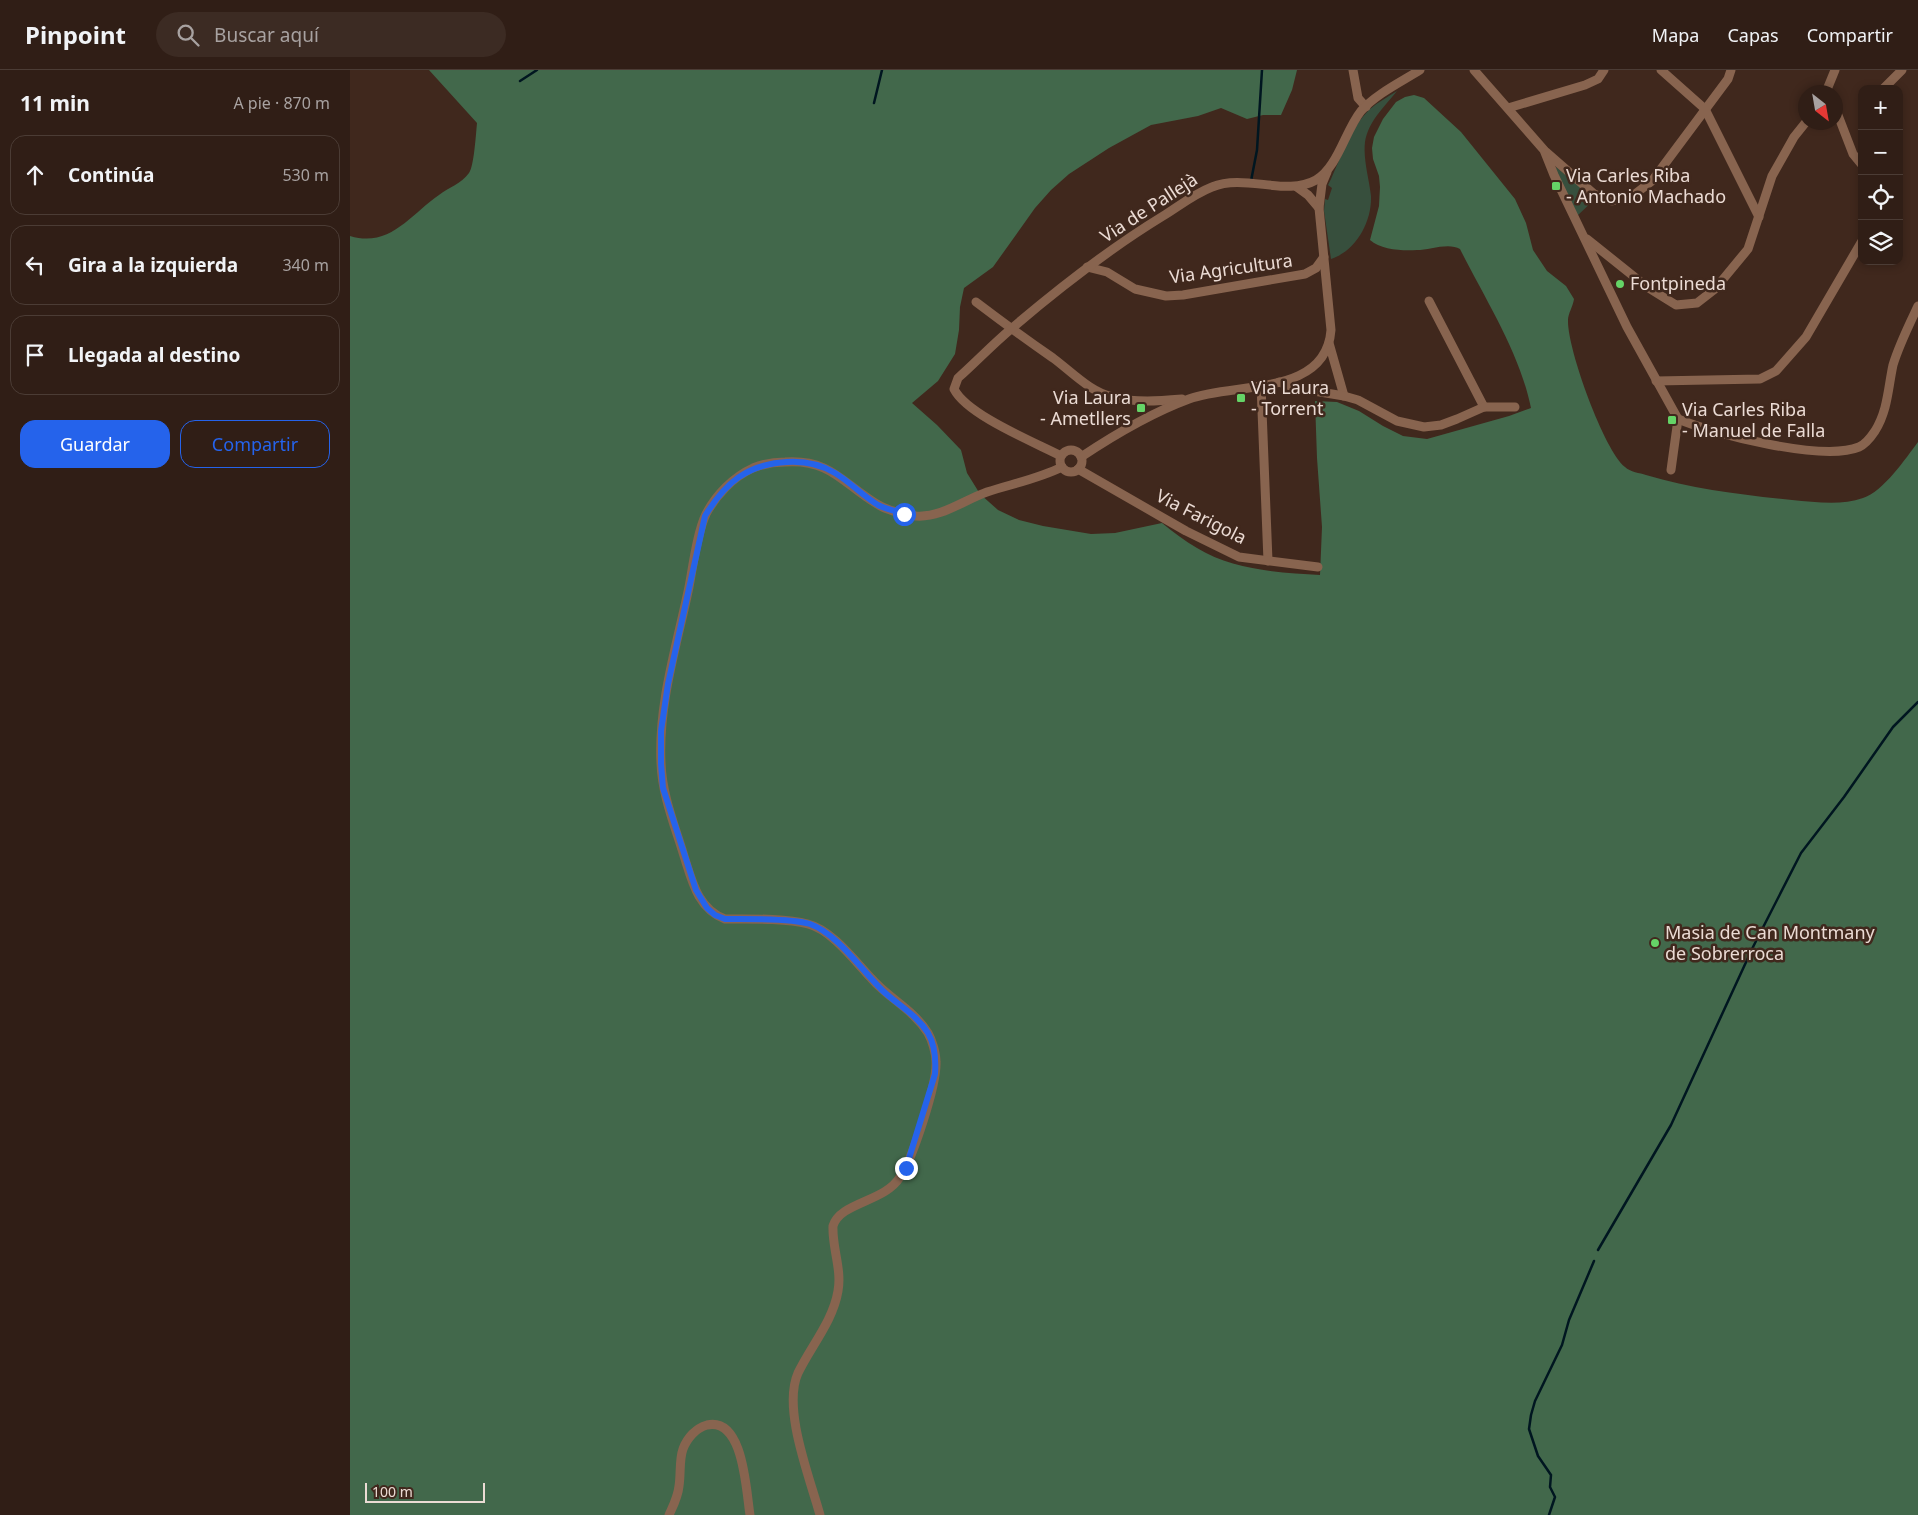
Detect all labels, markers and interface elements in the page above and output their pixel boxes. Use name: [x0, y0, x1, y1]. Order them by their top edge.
search box: [156, 12, 506, 57]
text: Pinpoint: [25, 18, 126, 51]
icon: search: [174, 21, 202, 49]
text: Buscar aquí: [214, 22, 319, 48]
text: Mapa: [1652, 23, 1699, 47]
text: Capas: [1727, 23, 1779, 47]
text: Compartir: [1807, 23, 1893, 47]
north arrow: [1798, 85, 1843, 130]
map controls: [1858, 85, 1903, 265]
button: +: [1858, 85, 1903, 130]
text: 11 min: [20, 89, 90, 117]
text: A pie · 870 m: [233, 92, 330, 114]
button: −: [1858, 130, 1903, 175]
icon: ahead: [21, 161, 49, 189]
text: Continúa: [68, 162, 154, 188]
place label: Via Carles Riba - Antonio Machado: [1566, 163, 1726, 208]
text: 530 m: [282, 164, 329, 186]
street label: Via de Pallejà: [1095, 167, 1202, 248]
button: locate: [1858, 175, 1903, 220]
marker: Via Carles Riba - Antonio Machado: [1550, 180, 1562, 192]
button: layers: [1858, 220, 1903, 265]
street label: Via Agricultura: [1168, 247, 1294, 289]
icon: left: [21, 251, 49, 279]
text: Gira a la izquierda: [68, 252, 238, 278]
text: 340 m: [282, 254, 329, 276]
place label: Fontpineda: [1630, 271, 1726, 295]
marker: Fontpineda: [1614, 278, 1626, 290]
icon: arrive: [21, 341, 49, 369]
text: Llegada al destino: [68, 342, 240, 368]
place label: Via Laura - Torrent: [1251, 375, 1329, 420]
place label: Via Laura - Ametllers: [1040, 385, 1131, 430]
marker: Via Laura - Torrent: [1235, 392, 1247, 404]
place label: Via Carles Riba - Manuel de Falla: [1682, 397, 1825, 442]
marker: Via Laura - Ametllers: [1135, 402, 1147, 414]
marker: Via Carles Riba - Manuel de Falla: [1666, 414, 1678, 426]
button: Guardar: [20, 420, 170, 468]
button: Compartir: [180, 420, 330, 468]
street label: Via Farigola: [1152, 483, 1251, 549]
route start: [893, 503, 916, 526]
place label: Masia de Can Montmany de Sobrerroca: [1665, 920, 1876, 965]
marker: Masia de Can Montmany de Sobrerroca: [1649, 937, 1661, 949]
route end: [895, 1157, 918, 1180]
scale bar: [365, 1480, 485, 1503]
text: 100 m: [372, 1482, 413, 1501]

